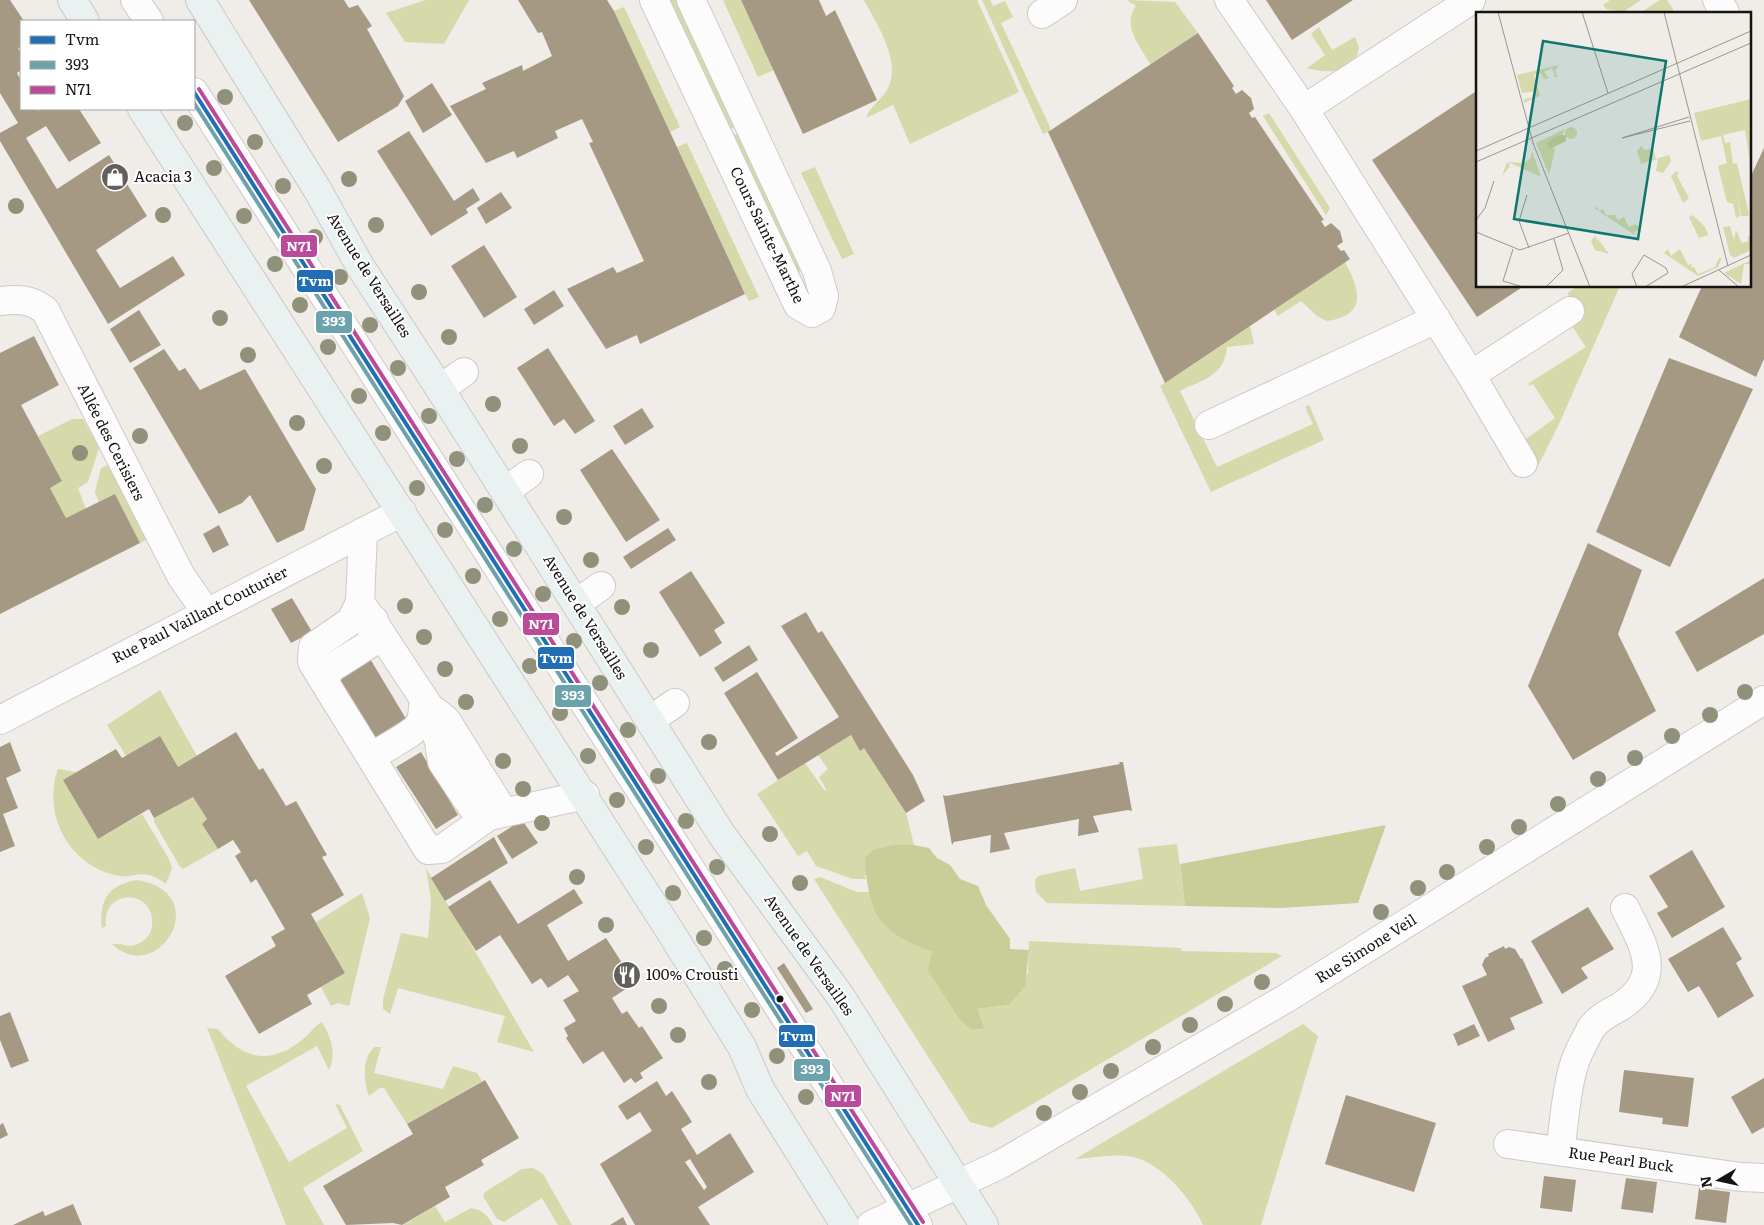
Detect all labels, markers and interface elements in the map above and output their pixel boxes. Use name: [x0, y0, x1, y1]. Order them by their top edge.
inset map: [1476, 12, 1752, 288]
legend: [20, 20, 195, 110]
text: Tvm: [65, 27, 100, 50]
text: 393: [65, 52, 89, 75]
text: N71: [65, 77, 91, 100]
shop icon: Acacia 3: [100, 162, 130, 192]
street label: Cours Sainte-Marthe: [725, 162, 812, 307]
place label: Acacia 3: [134, 164, 192, 187]
street label: Avenue de Versailles: [322, 207, 418, 341]
line badge: N71: [280, 234, 318, 258]
text: N71: [286, 235, 312, 255]
line badge: Tvm: [296, 269, 334, 293]
text: Tvm: [298, 270, 332, 290]
line badge: 393: [315, 310, 353, 334]
text: 393: [322, 310, 346, 330]
street label: Allée des Cerisiers: [73, 378, 152, 504]
street label: Avenue de Versailles: [538, 549, 634, 683]
street label: Rue Paul Vaillant Couturier: [107, 559, 291, 668]
line badge: N71: [522, 612, 560, 636]
text: N71: [528, 613, 554, 633]
line badge: Tvm: [537, 646, 575, 670]
text: Tvm: [539, 647, 573, 667]
line badge: 393: [554, 684, 592, 708]
text: 393: [561, 684, 585, 704]
street label: Avenue de Versailles: [760, 889, 861, 1020]
street label: Rue Simone Veil: [1310, 907, 1420, 988]
restaurant icon: 100% Crousti: [612, 960, 642, 990]
place label: 100% Crousti: [646, 962, 739, 985]
unlabelled marker: [775, 994, 785, 1004]
line badge: Tvm: [778, 1024, 816, 1048]
text: Tvm: [780, 1025, 814, 1045]
line badge: 393: [793, 1058, 831, 1082]
text: 393: [800, 1058, 824, 1078]
line badge: N71: [824, 1084, 862, 1108]
text: N71: [830, 1085, 856, 1105]
street label: Rue Pearl Buck: [1567, 1140, 1676, 1177]
north arrow: [1694, 1155, 1744, 1205]
text: N: [1694, 1175, 1716, 1190]

